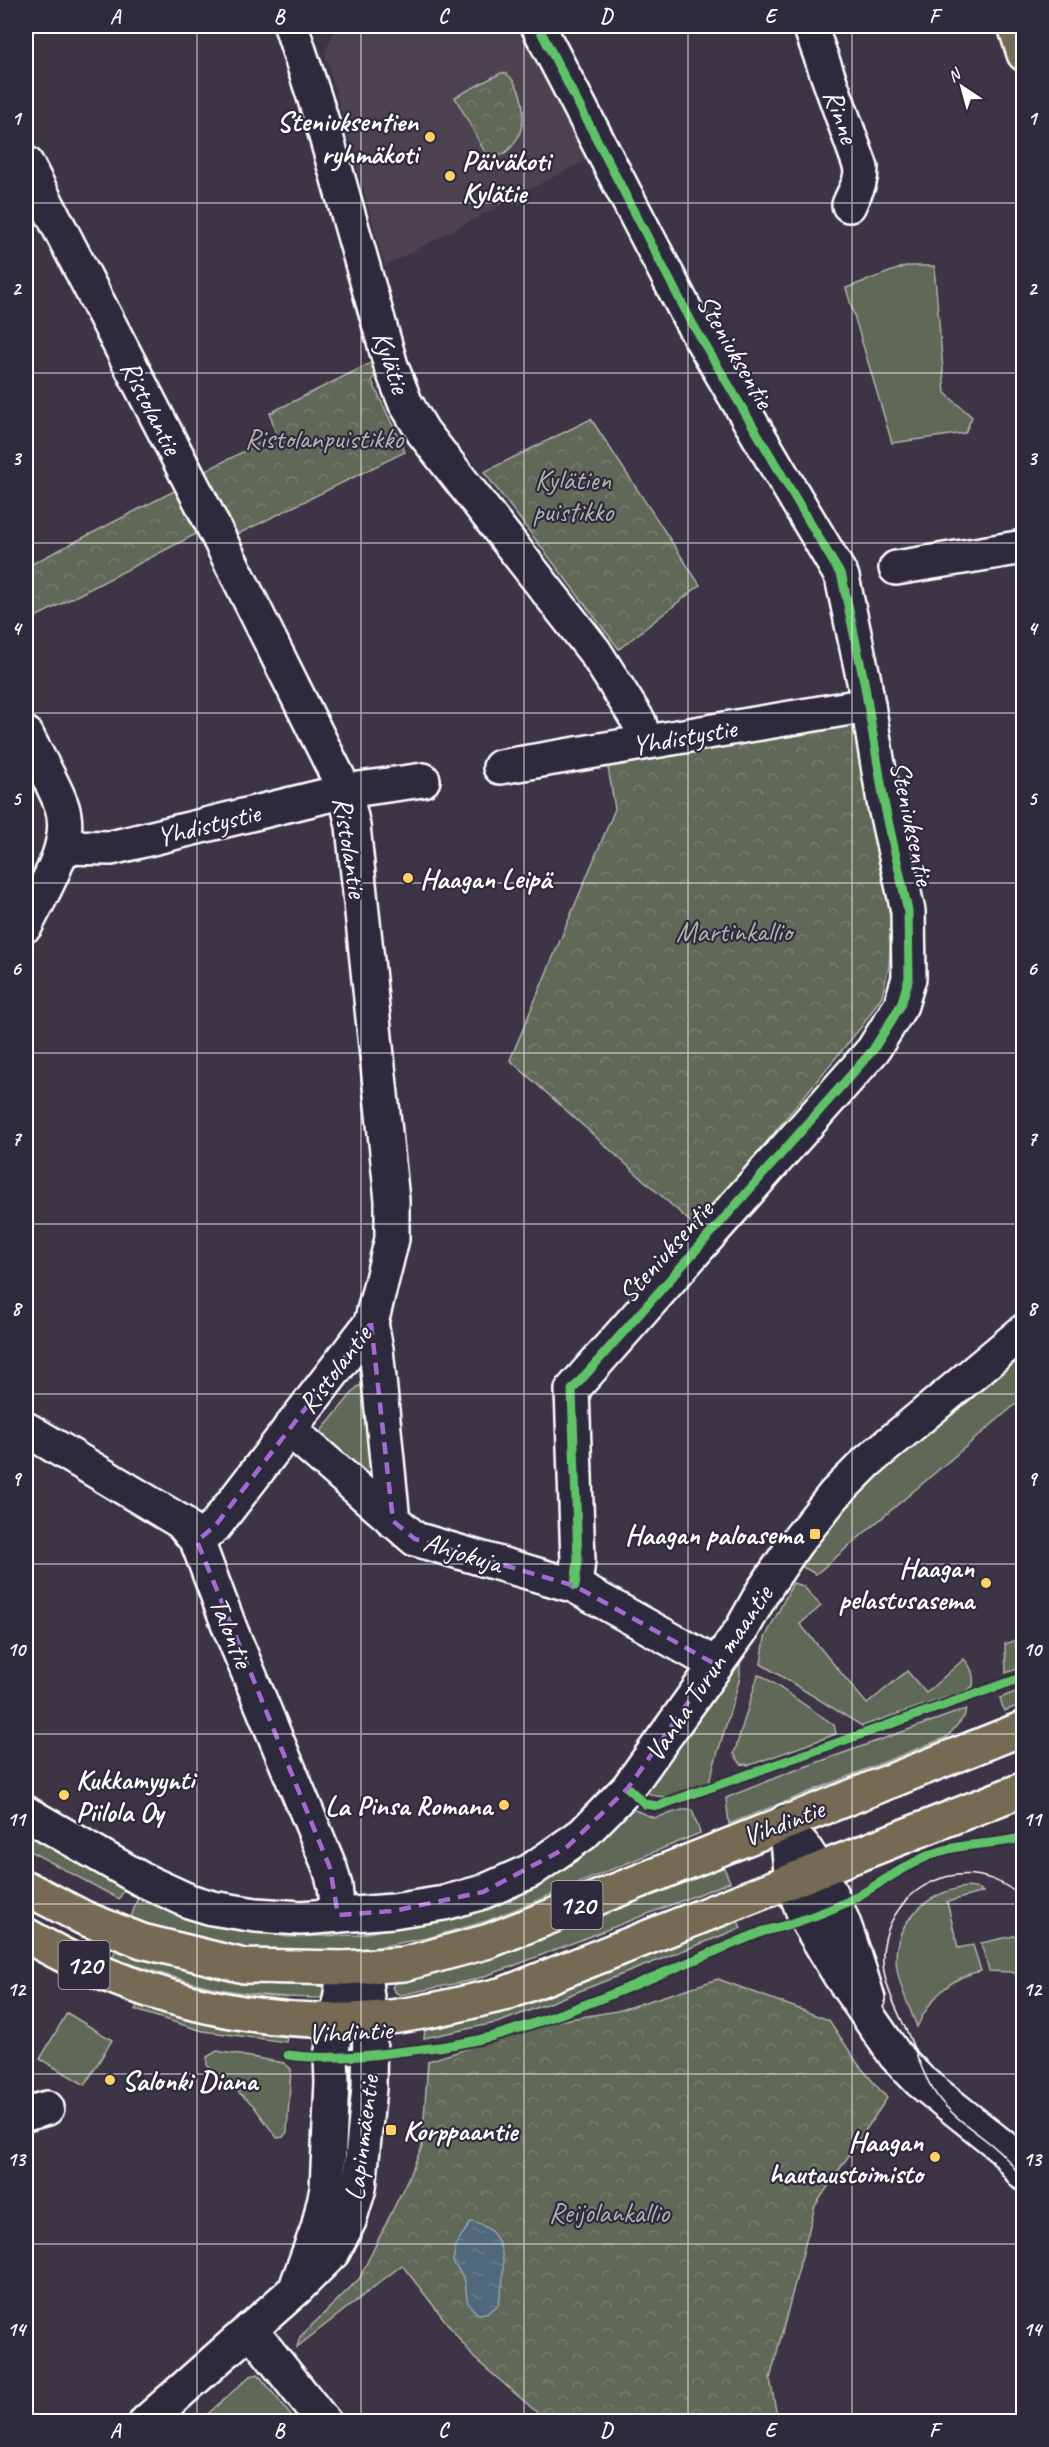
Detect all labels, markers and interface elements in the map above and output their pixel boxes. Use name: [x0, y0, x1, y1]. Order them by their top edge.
text: A: [110, 4, 122, 29]
text: B: [274, 4, 286, 29]
text: C: [438, 4, 450, 29]
text: D: [600, 4, 614, 29]
text: E: [765, 4, 779, 29]
text: F: [929, 4, 943, 29]
north arrow: [932, 57, 992, 117]
text: N: [944, 63, 966, 87]
street label: Rinne: [816, 85, 868, 150]
place label: Steniuksentien ryhmäkoti: [277, 104, 422, 172]
text: 1: [12, 106, 23, 131]
text: 1: [1028, 106, 1039, 131]
marker: Steniuksentien ryhmäkoti: [423, 130, 437, 144]
place label: Päiväkoti Kylätie: [462, 143, 554, 210]
marker: Päiväkoti Kylätie: [443, 169, 457, 183]
text: 2: [12, 276, 23, 301]
text: 2: [1028, 276, 1039, 301]
street label: Steniuksentie: [689, 288, 783, 416]
street label: Kylätie: [365, 327, 419, 400]
street label: Ristolantie: [113, 354, 191, 462]
park label: Ristolanpuistikko: [245, 421, 405, 456]
text: 3: [12, 446, 23, 471]
text: 3: [1028, 446, 1039, 471]
park label: Kylätien puistikko: [533, 462, 615, 529]
text: 4: [12, 616, 24, 641]
text: 4: [1028, 616, 1040, 641]
street label: Yhdistystie: [629, 710, 741, 763]
street label: Steniuksentie: [882, 758, 943, 890]
text: 5: [12, 786, 23, 811]
text: 5: [1028, 786, 1039, 811]
street label: Yhdistystie: [153, 794, 265, 854]
street label: Ristolantie: [325, 794, 376, 902]
place label: Haagan Leipä: [420, 861, 554, 896]
marker: Haagan Leipä: [401, 871, 415, 885]
park label: Martinkallio: [676, 914, 795, 949]
text: 6: [11, 956, 22, 981]
text: 6: [1027, 956, 1038, 981]
text: 7: [12, 1126, 23, 1151]
text: 7: [1028, 1126, 1039, 1151]
street label: Steniuksentie: [610, 1191, 722, 1310]
text: 8: [12, 1296, 24, 1321]
text: 8: [1028, 1296, 1040, 1321]
street label: Ristolantie: [290, 1317, 380, 1420]
text: 9: [12, 1466, 23, 1491]
text: 9: [1028, 1466, 1039, 1491]
place label: Haagan paloasema: [625, 1517, 806, 1552]
street label: Ahjokuja: [419, 1524, 509, 1582]
marker: Haagan paloasema: [808, 1527, 822, 1541]
place label: Haagan pelastusasema: [839, 1550, 976, 1617]
marker: Haagan pelastusasema: [979, 1576, 993, 1590]
street label: Vanha Turun maantie: [637, 1577, 781, 1768]
street label: Talontie: [202, 1592, 262, 1675]
text: 10: [7, 1637, 27, 1662]
text: 10: [1023, 1637, 1043, 1662]
place label: Kukkamyynti Piilola Oy: [76, 1762, 198, 1829]
marker: Kukkamyynti Piilola Oy: [57, 1788, 71, 1802]
place label: La Pinsa Romana: [325, 1788, 494, 1823]
street label: Vihdintie: [738, 1790, 831, 1854]
marker: La Pinsa Romana: [497, 1798, 511, 1812]
text: 11: [7, 1807, 27, 1832]
text: 11: [1023, 1807, 1043, 1832]
road number: 120: [552, 1881, 602, 1929]
road number: 120: [58, 1941, 110, 1989]
text: 12: [7, 1977, 27, 2002]
text: 12: [1023, 1977, 1043, 2002]
street label: Vihdintie: [307, 2012, 395, 2051]
place label: Salonki Diana: [122, 2063, 259, 2098]
street label: Lapinmäentie: [336, 2072, 387, 2203]
marker: Salonki Diana: [103, 2073, 117, 2087]
place label: Korppaantie: [403, 2113, 520, 2148]
marker: Korppaantie: [384, 2123, 398, 2137]
place label: Haagan hautaustoimisto: [769, 2124, 926, 2191]
text: 13: [7, 2147, 27, 2172]
text: 13: [1023, 2147, 1043, 2172]
marker: Haagan hautaustoimisto: [928, 2150, 942, 2164]
park label: Reijolankallio: [549, 2195, 671, 2230]
text: 14: [7, 2317, 28, 2342]
text: 14: [1023, 2317, 1044, 2342]
text: A: [110, 2418, 122, 2443]
text: B: [274, 2418, 286, 2443]
text: C: [438, 2418, 450, 2443]
text: D: [600, 2418, 614, 2443]
text: E: [765, 2418, 779, 2443]
text: F: [929, 2418, 943, 2443]

